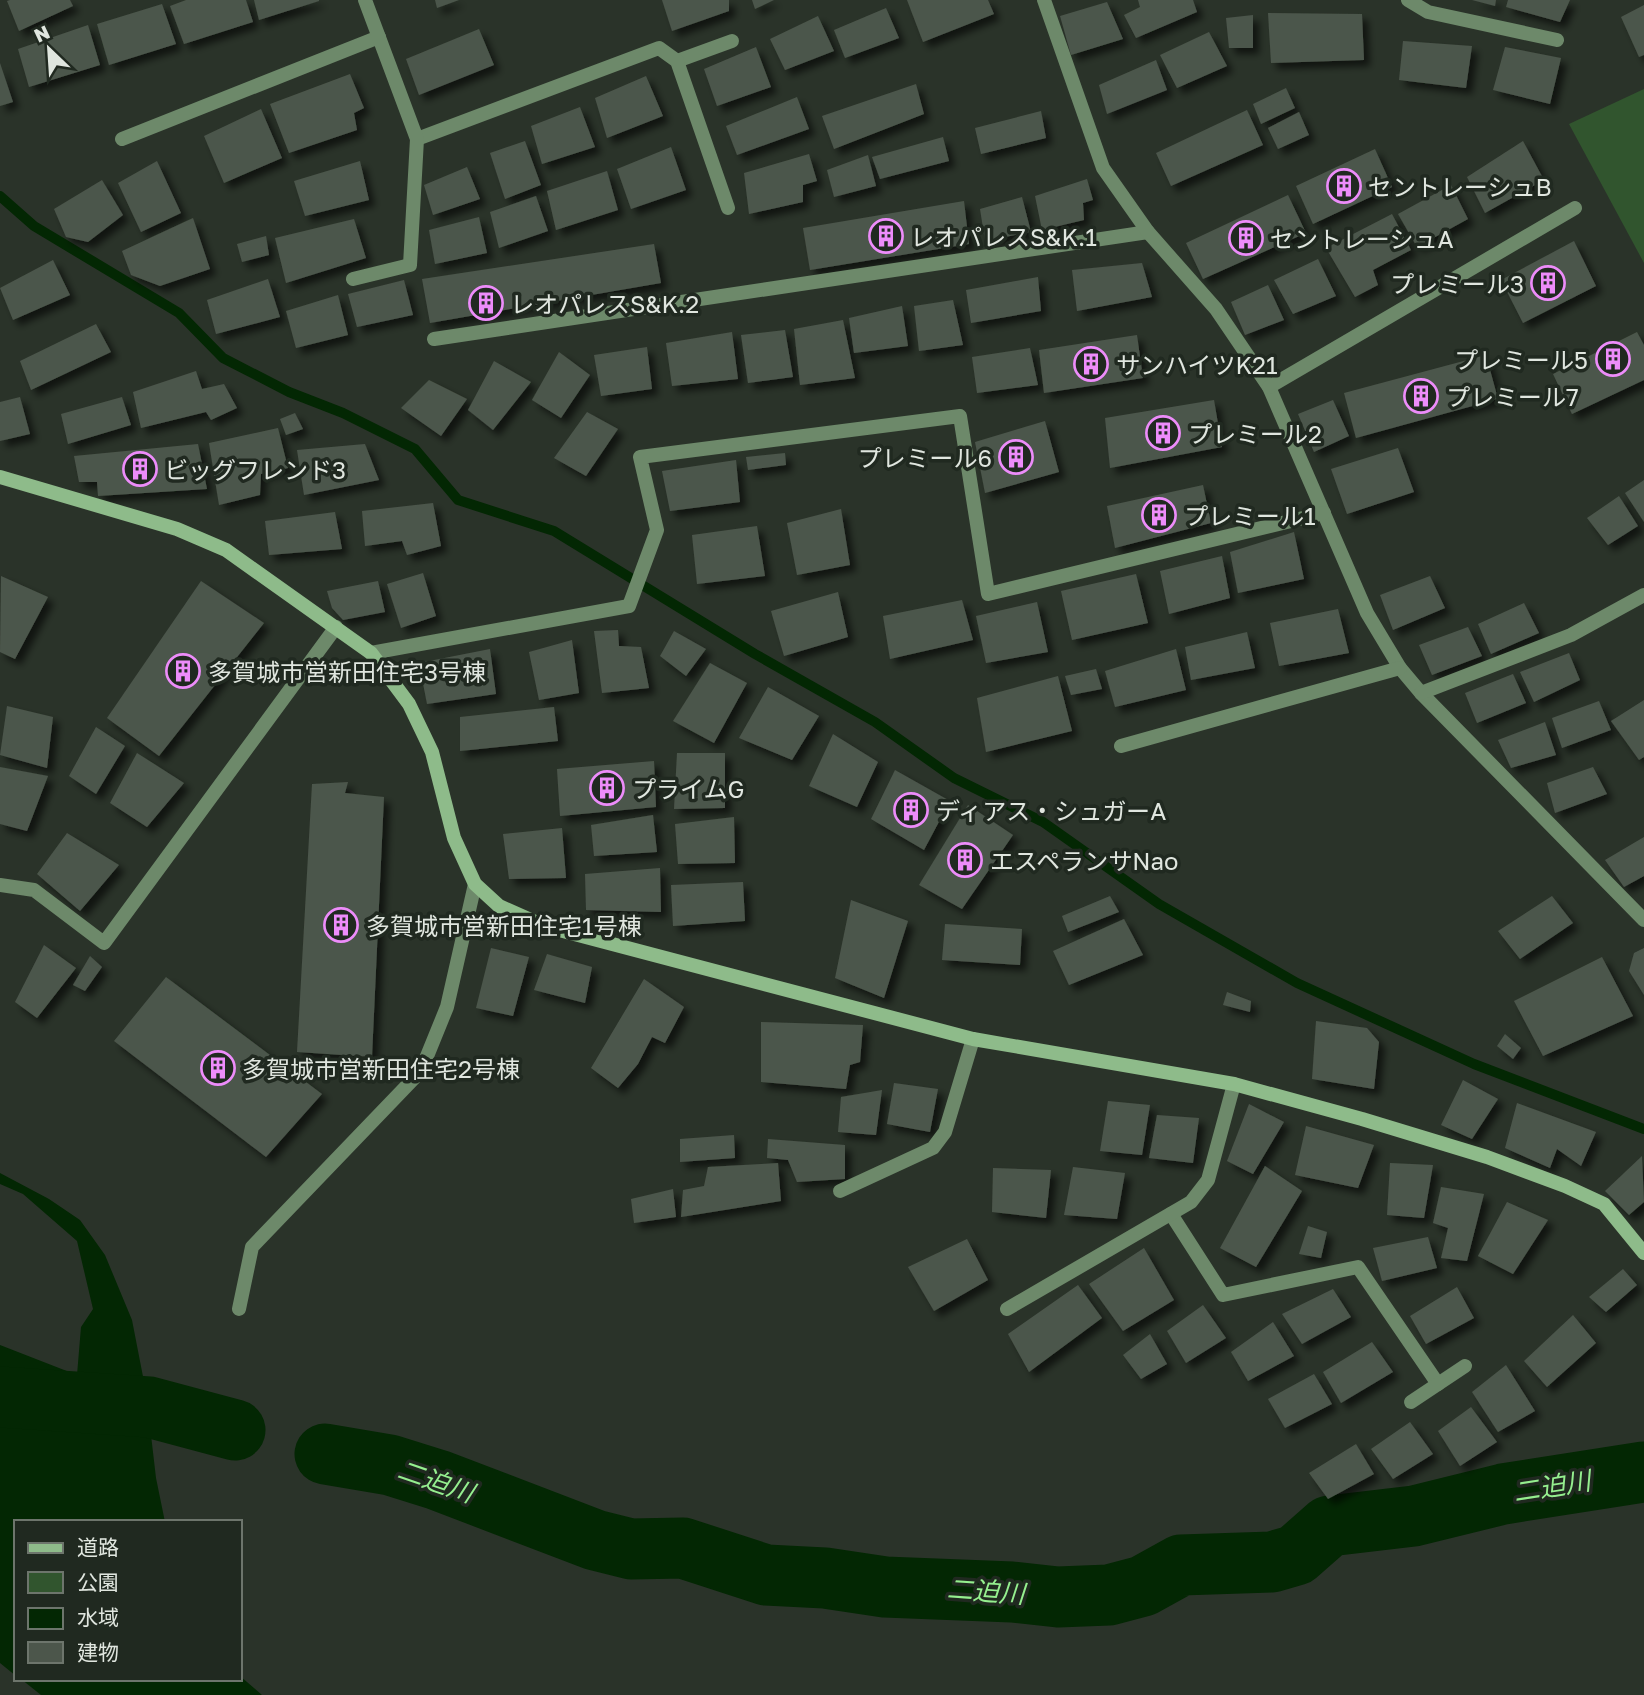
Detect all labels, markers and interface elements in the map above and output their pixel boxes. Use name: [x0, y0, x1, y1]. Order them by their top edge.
north arrow: [14, 14, 84, 84]
text: N: [30, 20, 53, 47]
building icon: セントレーシュB: [1325, 167, 1363, 205]
place label: セントレーシュB: [1368, 172, 1552, 201]
building icon: レオパレスS&K.1: [867, 217, 905, 255]
building icon: セントレーシュA: [1227, 219, 1265, 257]
place label: レオパレスS&K.1: [910, 222, 1097, 251]
place label: セントレーシュA: [1270, 224, 1454, 253]
building icon: プレミール3: [1529, 264, 1567, 302]
place label: プレミール3: [1390, 269, 1524, 298]
building icon: レオパレスS&K.2: [467, 284, 505, 322]
place label: レオパレスS&K.2: [510, 289, 699, 318]
building icon: プレミール5: [1594, 340, 1632, 378]
building icon: サンハイツK21: [1072, 345, 1110, 383]
place label: プレミール5: [1454, 345, 1588, 374]
place label: サンハイツK21: [1116, 350, 1278, 379]
building icon: プレミール7: [1402, 377, 1440, 415]
place label: プレミール7: [1446, 382, 1579, 411]
building icon: プレミール2: [1144, 414, 1182, 452]
place label: プレミール2: [1188, 419, 1322, 448]
building icon: プレミール6: [997, 438, 1035, 476]
place label: プレミール6: [857, 443, 992, 472]
building icon: ビッグフレンド3: [121, 450, 159, 488]
place label: ビッグフレンド3: [164, 455, 346, 484]
building icon: プレミール1: [1140, 496, 1178, 534]
place label: プレミール1: [1184, 501, 1316, 530]
building icon: 多賀城市営新田住宅3号棟: [164, 652, 202, 690]
place label: 多賀城市営新田住宅3号棟: [208, 657, 486, 686]
building icon: プライムG: [588, 769, 626, 807]
place label: プライムG: [632, 774, 744, 803]
building icon: ディアス・シュガーA: [892, 791, 930, 829]
place label: ディアス・シュガーA: [936, 796, 1166, 825]
building icon: エスペランサNao: [946, 841, 984, 879]
place label: エスペランサNao: [990, 846, 1179, 875]
building icon: 多賀城市営新田住宅1号棟: [322, 906, 360, 944]
place label: 多賀城市営新田住宅1号棟: [366, 911, 642, 940]
building icon: 多賀城市営新田住宅2号棟: [199, 1049, 237, 1087]
place label: 多賀城市営新田住宅2号棟: [242, 1054, 520, 1083]
water label: 二迫川: [394, 1454, 481, 1509]
water label: 二迫川: [1511, 1464, 1596, 1507]
legend: [14, 1520, 242, 1681]
text: 道路: [77, 1534, 119, 1560]
text: 公園: [77, 1569, 119, 1595]
water label: 二迫川: [946, 1573, 1029, 1609]
text: 水域: [77, 1604, 119, 1630]
text: 建物: [77, 1639, 119, 1665]

